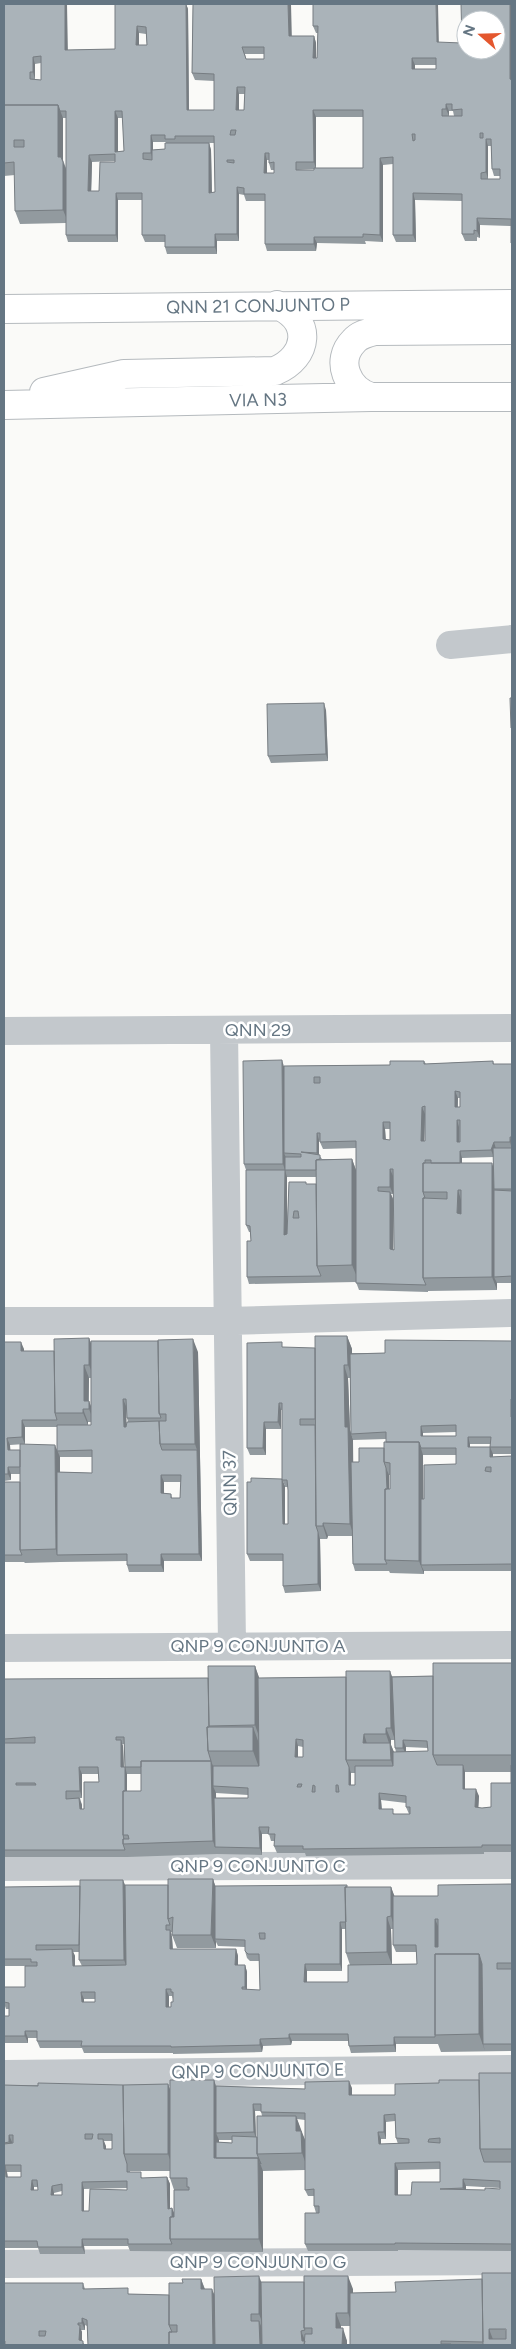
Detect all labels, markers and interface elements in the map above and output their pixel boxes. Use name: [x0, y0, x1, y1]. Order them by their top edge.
north arrow: [456, 10, 506, 60]
text: N: [459, 23, 479, 39]
street label: QNN 21 CONJUNTO P: [166, 293, 350, 319]
street label: VIA N3: [229, 388, 287, 412]
street label: QNN 29: [225, 1019, 291, 1041]
street label: QNN 37: [218, 1450, 242, 1516]
street label: QNP 9 CONJUNTO A: [171, 1635, 345, 1657]
street label: QNP 9 CONJUNTO C: [170, 1855, 346, 1877]
street label: QNP 9 CONJUNTO E: [171, 2058, 345, 2084]
street label: QNP 9 CONJUNTO G: [170, 2251, 346, 2273]

